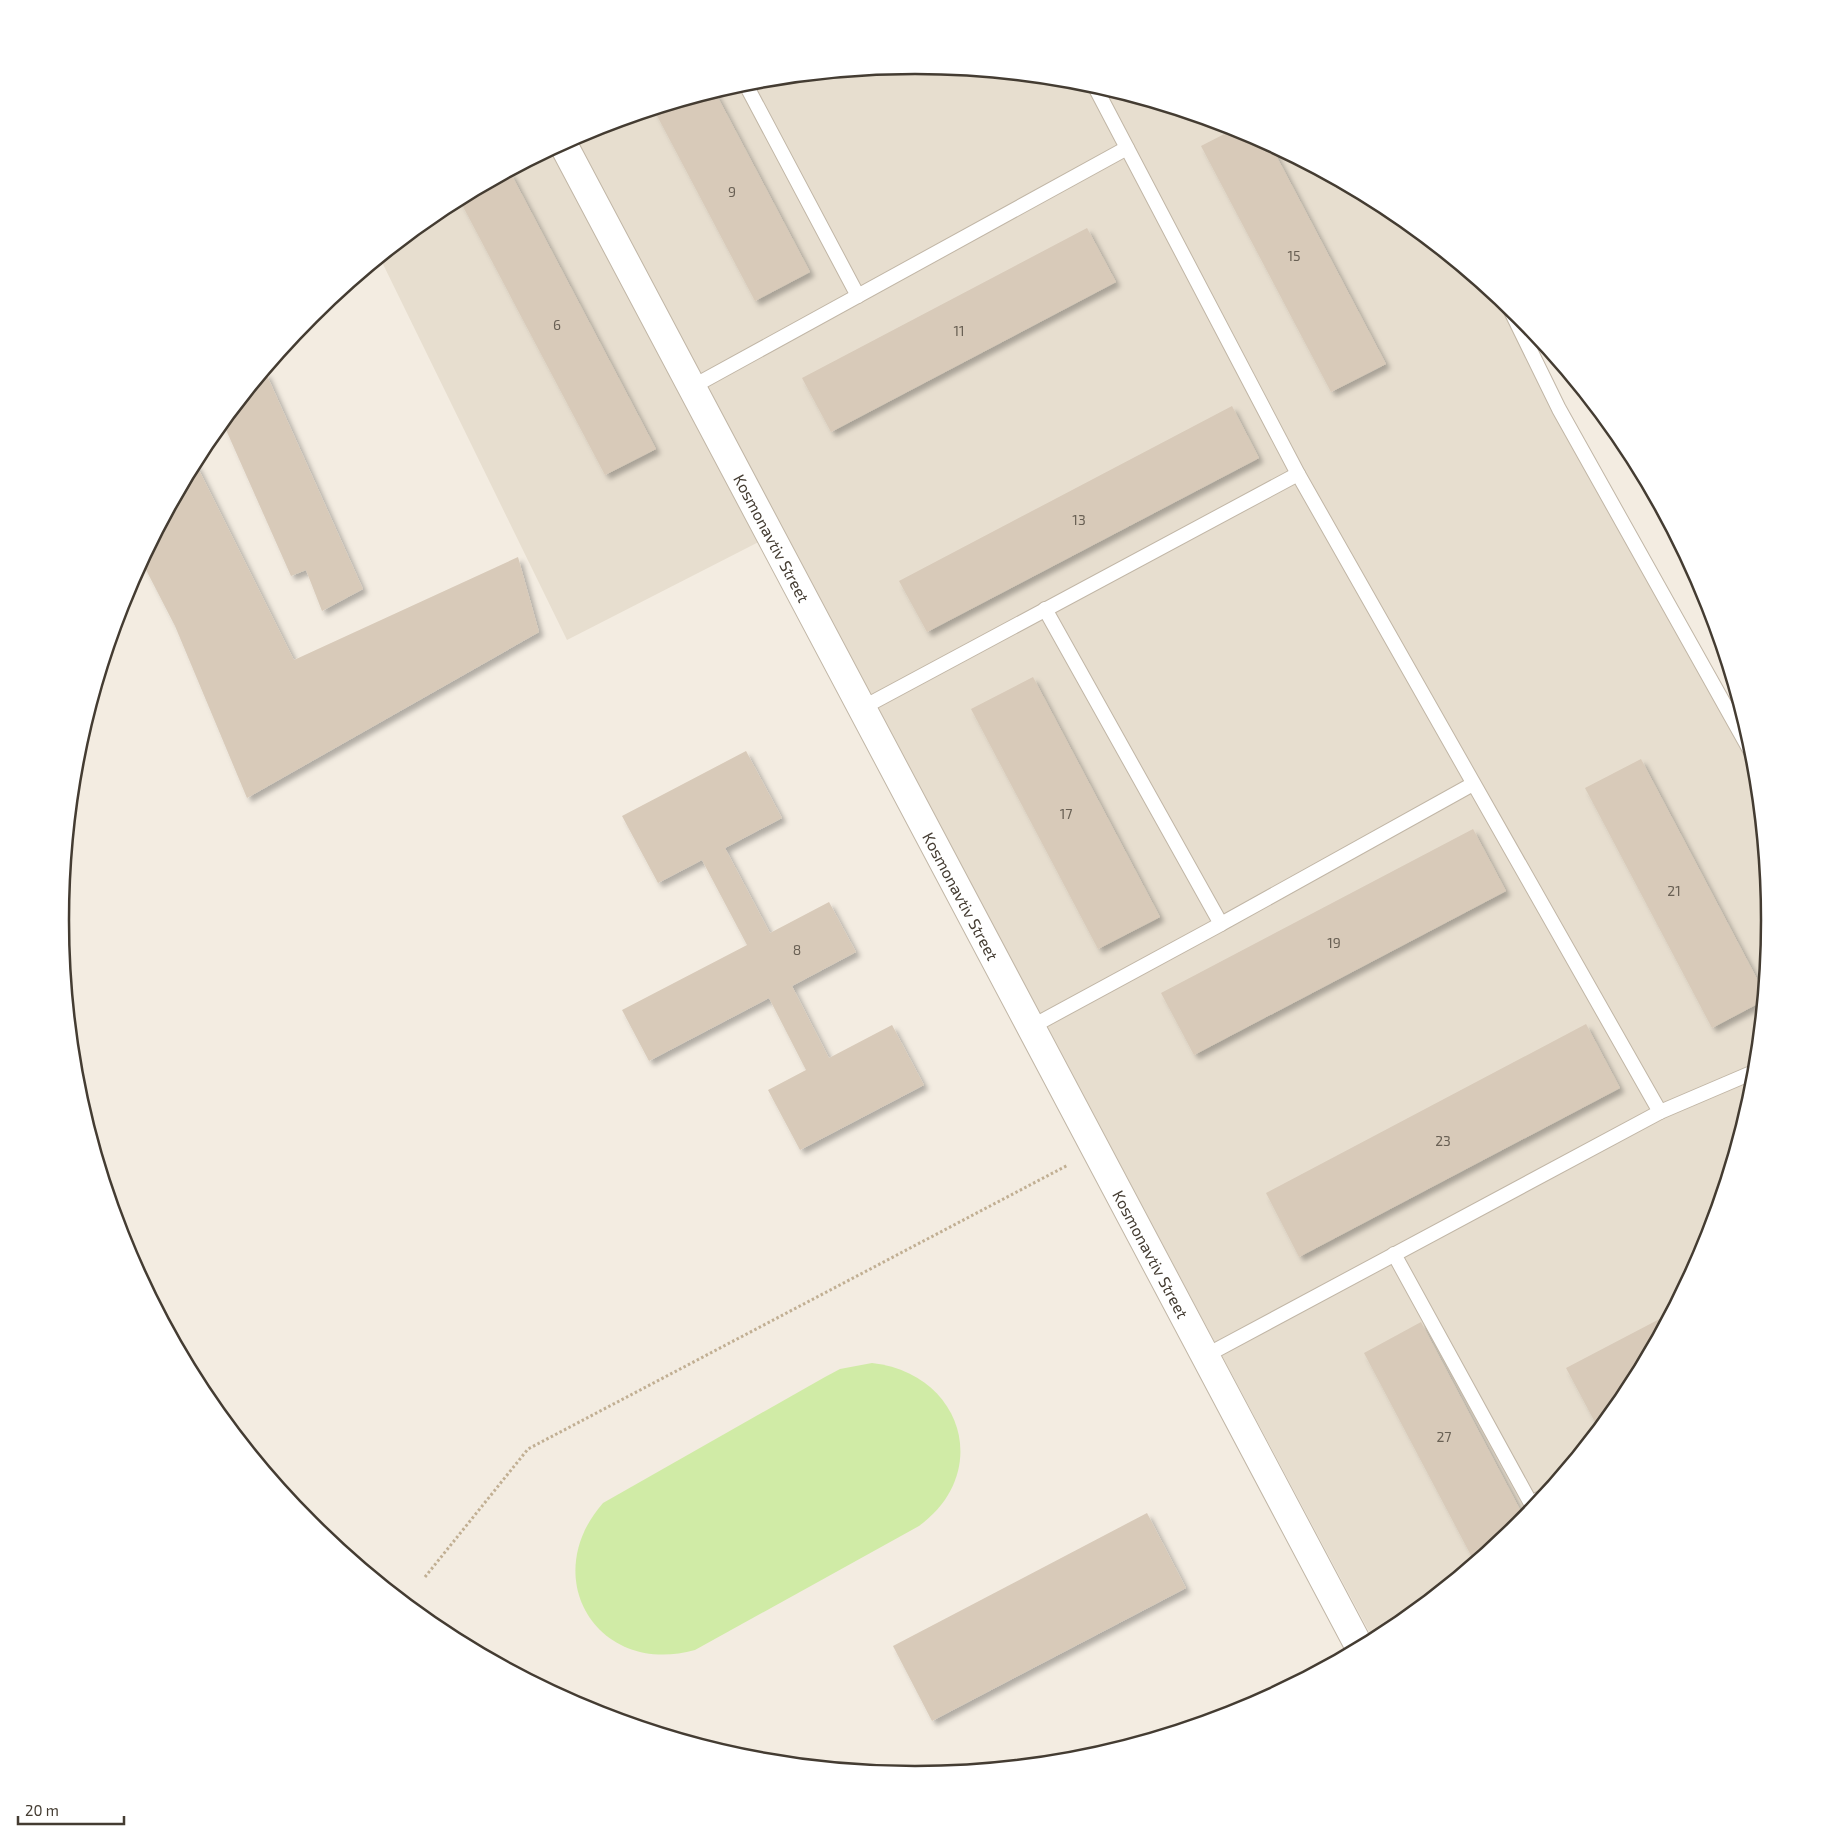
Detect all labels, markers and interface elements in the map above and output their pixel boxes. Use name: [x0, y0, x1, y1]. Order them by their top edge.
house number: 9: [728, 183, 736, 200]
house number: 15: [1287, 247, 1301, 264]
house number: 6: [553, 316, 561, 333]
house number: 11: [953, 322, 965, 339]
street label: Kosmonavtiv Street: [730, 471, 814, 605]
house number: 13: [1072, 511, 1086, 528]
house number: 17: [1060, 805, 1072, 822]
street label: Kosmonavtiv Street: [919, 829, 1003, 963]
house number: 21: [1667, 882, 1681, 899]
house number: 19: [1327, 934, 1341, 951]
house number: 8: [793, 941, 801, 958]
house number: 23: [1435, 1132, 1451, 1149]
street label: Kosmonavtiv Street: [1109, 1187, 1193, 1321]
house number: 27: [1436, 1428, 1452, 1445]
scale bar: [18, 1794, 124, 1826]
text: 20 m: [25, 1801, 59, 1819]

